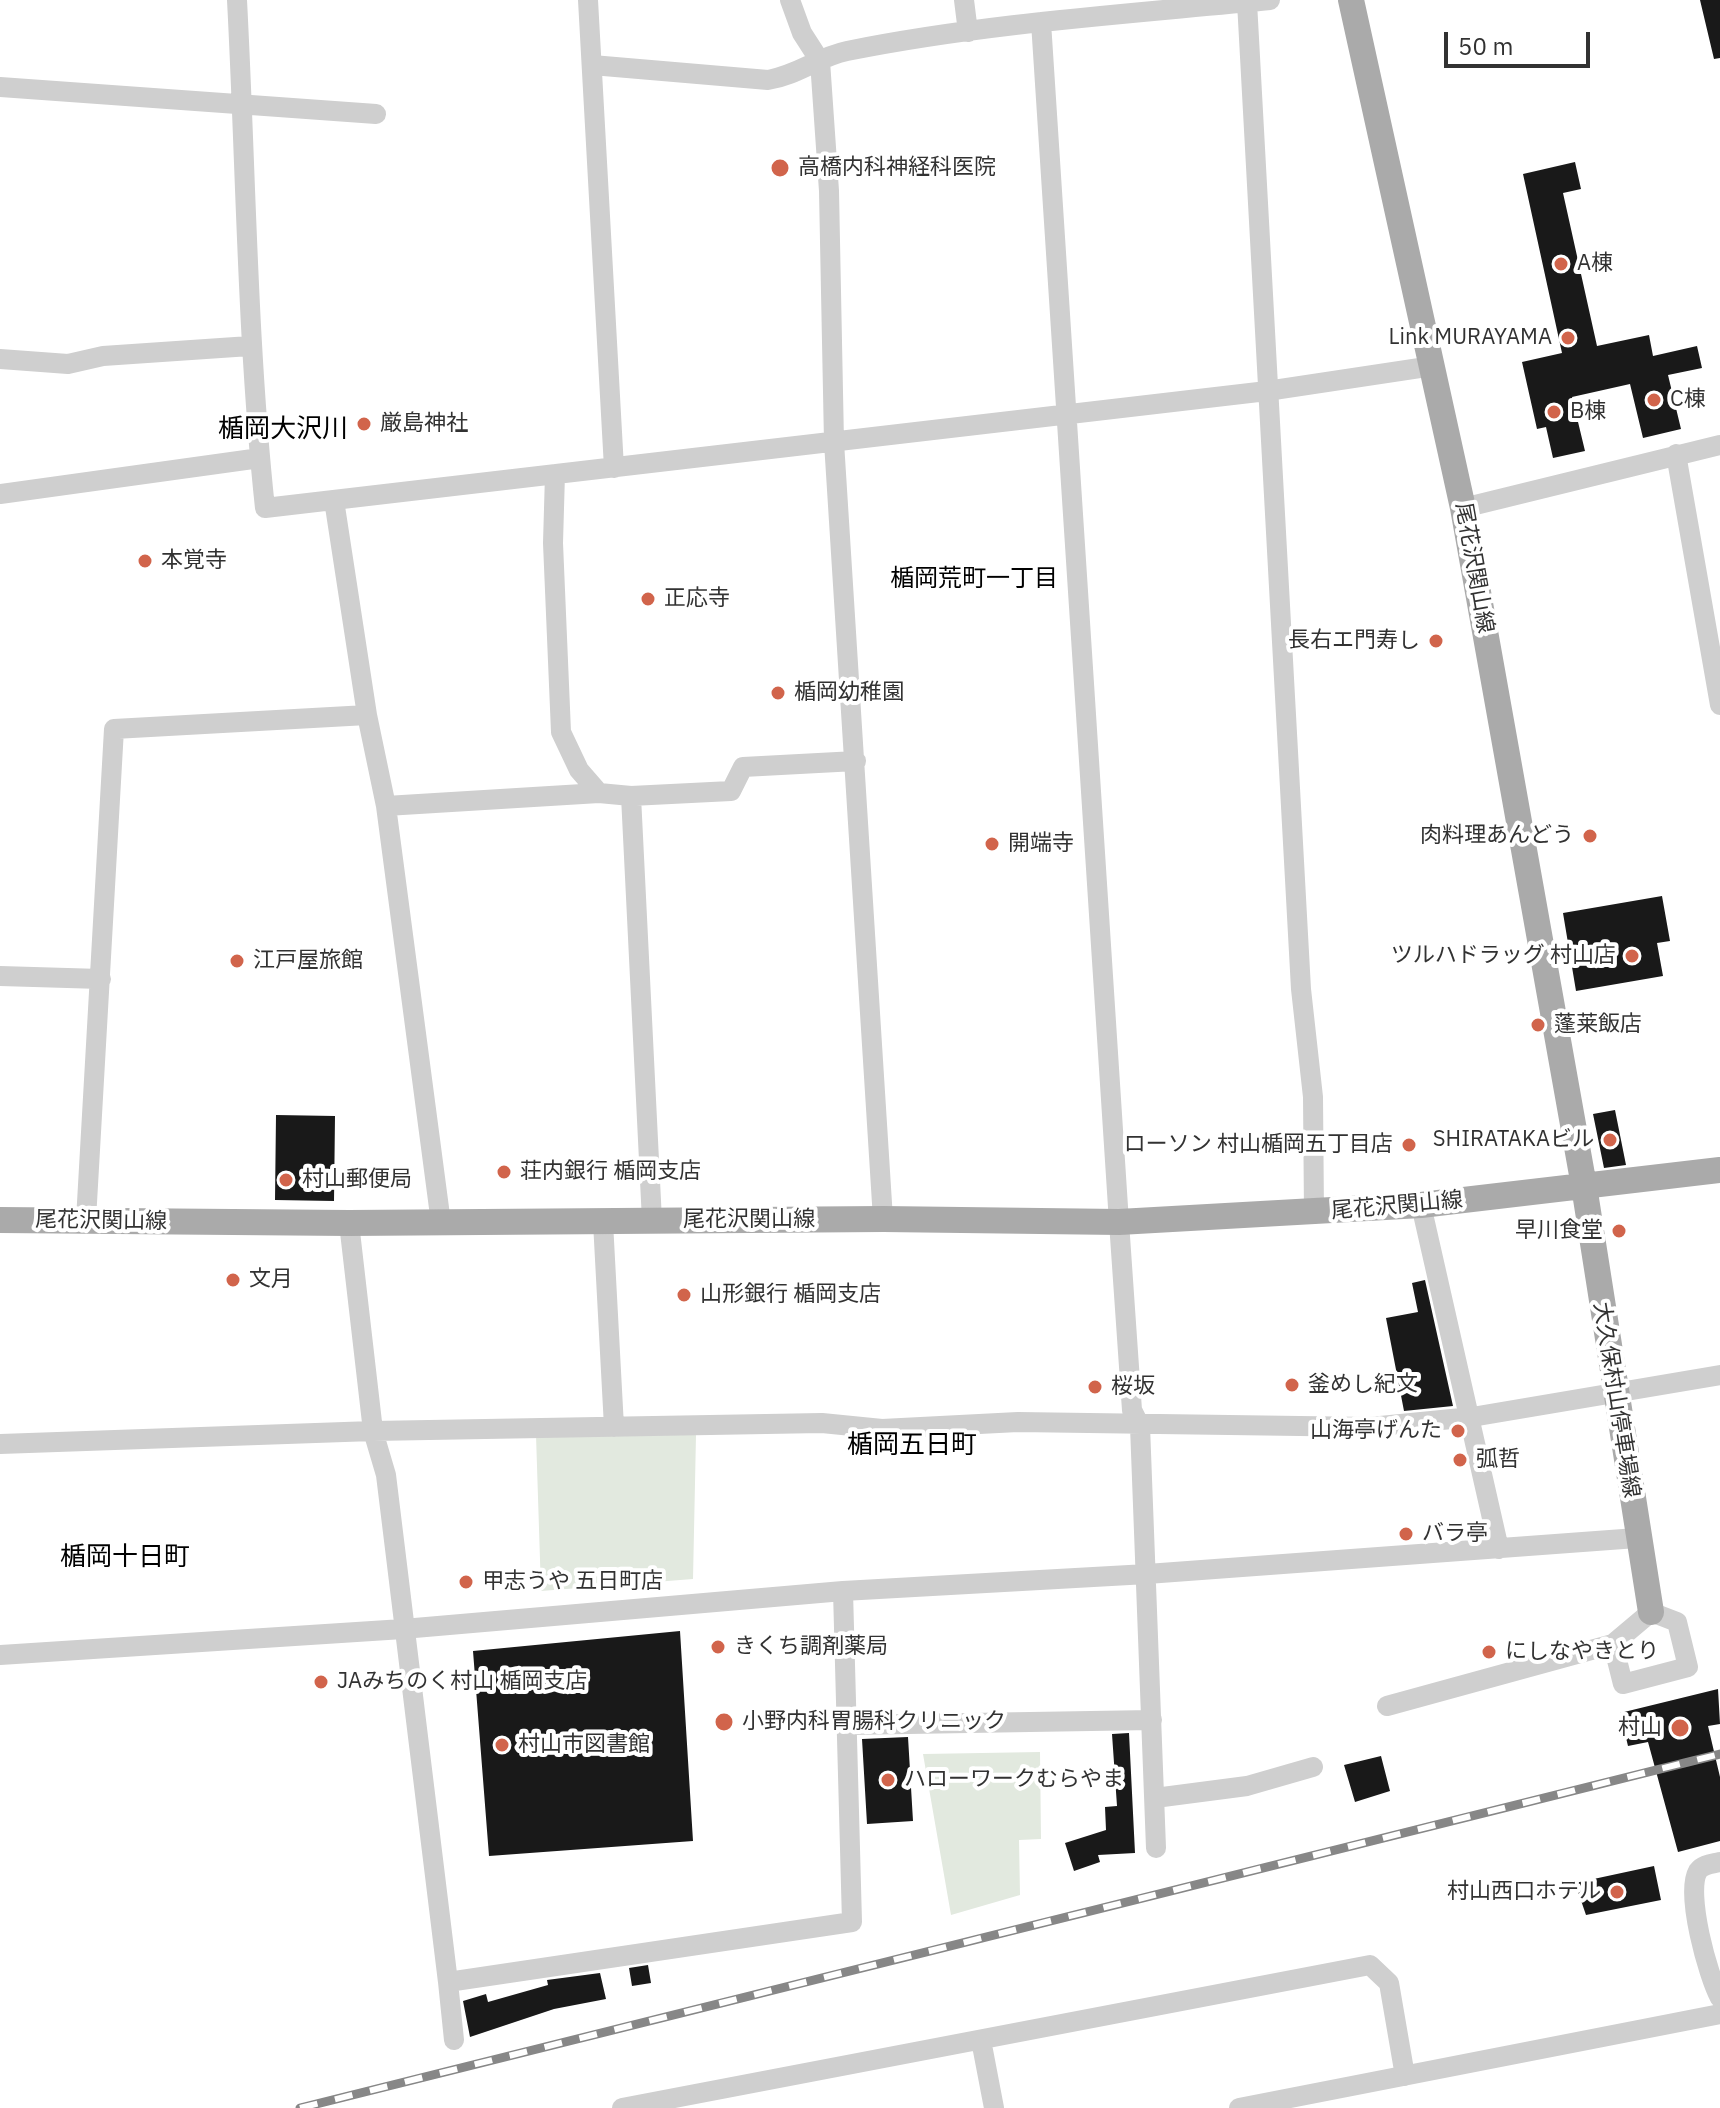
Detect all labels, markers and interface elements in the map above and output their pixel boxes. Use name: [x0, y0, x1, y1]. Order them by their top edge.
scale bar: [1448, 16, 1594, 66]
text: 50 m: [1458, 30, 1513, 62]
place label: 高橋内科神経科医院: [798, 155, 996, 181]
marker: 高橋内科神経科医院: [769, 157, 791, 179]
place label: A棟: [1577, 251, 1613, 277]
marker: A棟: [1552, 255, 1570, 273]
place label: Link MURAYAMA: [1389, 325, 1552, 351]
marker: Link MURAYAMA: [1559, 329, 1577, 347]
place label: C棟: [1670, 387, 1706, 413]
marker: C棟: [1645, 391, 1663, 409]
place label: B棟: [1570, 399, 1606, 425]
marker: B棟: [1545, 403, 1563, 421]
place label: 厳島神社: [380, 411, 468, 437]
district label: 楯岡大沢川: [218, 413, 348, 445]
marker: 厳島神社: [355, 415, 373, 433]
street label: 尾花沢関山線: [1450, 501, 1498, 635]
place label: 本覚寺: [161, 548, 227, 574]
marker: 本覚寺: [136, 552, 154, 570]
district label: 楯岡荒町一丁目: [890, 565, 1058, 593]
place label: 正応寺: [664, 586, 730, 612]
marker: 正応寺: [639, 590, 657, 608]
place label: 長右エ門寿し: [1288, 628, 1420, 654]
marker: 長右エ門寿し: [1427, 632, 1445, 650]
place label: 楯岡幼稚園: [794, 680, 904, 706]
marker: 楯岡幼稚園: [769, 684, 787, 702]
place label: 肉料理あんどう: [1420, 823, 1574, 849]
marker: 肉料理あんどう: [1581, 827, 1599, 845]
place label: 開端寺: [1008, 831, 1074, 857]
marker: 開端寺: [983, 835, 1001, 853]
place label: ツルハドラッグ 村山店: [1391, 943, 1616, 969]
marker: ツルハドラッグ 村山店: [1623, 947, 1641, 965]
place label: 江戸屋旅館: [253, 948, 363, 974]
marker: 江戸屋旅館: [228, 952, 246, 970]
place label: 蓬莱飯店: [1554, 1012, 1642, 1038]
marker: 蓬莱飯店: [1529, 1016, 1547, 1034]
place label: SHIRATAKAビル: [1433, 1127, 1594, 1153]
marker: SHIRATAKAビル: [1601, 1131, 1619, 1149]
place label: ローソン 村山楯岡五丁目店: [1124, 1132, 1393, 1158]
marker: ローソン 村山楯岡五丁目店: [1400, 1136, 1418, 1154]
place label: 荘内銀行 楯岡支店: [520, 1159, 701, 1185]
marker: 荘内銀行 楯岡支店: [495, 1163, 513, 1181]
place label: 村山郵便局: [302, 1167, 412, 1193]
marker: 村山郵便局: [277, 1171, 295, 1189]
street label: 尾花沢関山線: [1330, 1187, 1464, 1225]
street label: 尾花沢関山線: [35, 1207, 167, 1235]
street label: 尾花沢関山線: [683, 1207, 815, 1233]
place label: 早川食堂: [1515, 1218, 1603, 1244]
marker: 早川食堂: [1610, 1222, 1628, 1240]
place label: 文月: [249, 1267, 293, 1293]
marker: 文月: [224, 1271, 242, 1289]
place label: 山形銀行 楯岡支店: [700, 1282, 881, 1308]
marker: 山形銀行 楯岡支店: [675, 1286, 693, 1304]
street label: 大久保村山停車場線: [1587, 1300, 1645, 1500]
place label: 釜めし紀文: [1308, 1372, 1418, 1398]
place label: 桜坂: [1111, 1374, 1155, 1400]
marker: 釜めし紀文: [1283, 1376, 1301, 1394]
marker: 桜坂: [1086, 1378, 1104, 1396]
place label: 山海亭げんた: [1310, 1418, 1442, 1444]
marker: 山海亭げんた: [1449, 1422, 1467, 1440]
district label: 楯岡五日町: [847, 1429, 977, 1461]
place label: 弧哲: [1476, 1447, 1520, 1473]
marker: 弧哲: [1451, 1451, 1469, 1469]
place label: バラ亭: [1422, 1521, 1488, 1547]
marker: バラ亭: [1397, 1525, 1415, 1543]
district label: 楯岡十日町: [60, 1541, 190, 1573]
place label: 甲志うや 五日町店: [482, 1569, 663, 1595]
marker: 甲志うや 五日町店: [457, 1573, 475, 1591]
place label: きくち調剤薬局: [734, 1634, 888, 1660]
marker: きくち調剤薬局: [709, 1638, 727, 1656]
place label: にしなやきとり: [1505, 1639, 1659, 1665]
marker: にしなやきとり: [1480, 1643, 1498, 1661]
place label: JAみちのく村山 楯岡支店: [337, 1669, 587, 1695]
marker: JAみちのく村山 楯岡支店: [312, 1673, 330, 1691]
place label: 小野内科胃腸科クリニック: [742, 1709, 1006, 1735]
marker: 小野内科胃腸科クリニック: [713, 1711, 735, 1733]
place label: 村山: [1618, 1715, 1662, 1741]
marker: 村山: [1669, 1717, 1691, 1739]
place label: 村山市図書館: [518, 1732, 650, 1758]
marker: 村山市図書館: [493, 1736, 511, 1754]
place label: ハローワークむらやま: [904, 1767, 1124, 1793]
marker: ハローワークむらやま: [879, 1771, 897, 1789]
place label: 村山西口ホテル: [1447, 1879, 1601, 1905]
marker: 村山西口ホテル: [1608, 1883, 1626, 1901]

